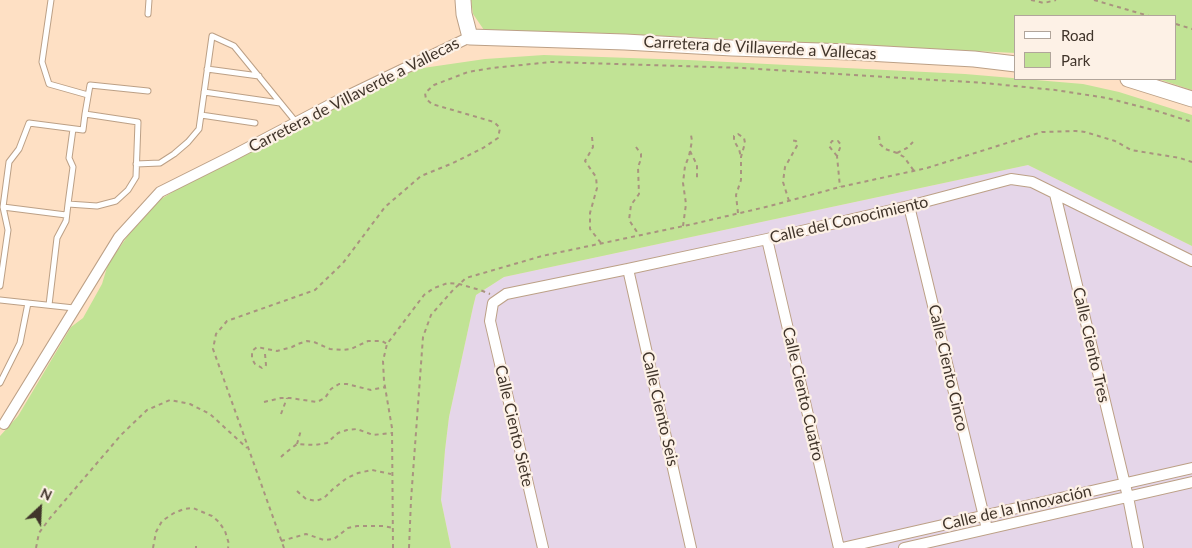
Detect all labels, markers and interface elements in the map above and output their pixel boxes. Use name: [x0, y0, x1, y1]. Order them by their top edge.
legend: [1014, 15, 1177, 80]
text: Road: [1061, 26, 1094, 44]
street label: Carretera de Villaverde a Vallecas: [643, 32, 877, 64]
street label: Carretera de Villaverde a Vallecas: [246, 33, 462, 157]
text: Park: [1061, 51, 1090, 69]
street label: Calle del Conocimiento: [768, 192, 930, 248]
street label: Calle Ciento Tres: [1068, 285, 1114, 405]
street label: Calle Ciento Cinco: [924, 303, 972, 433]
street label: Calle Ciento Cuatro: [778, 325, 828, 463]
street label: Calle Ciento Seis: [637, 350, 683, 468]
street label: Calle Ciento Siete: [491, 363, 537, 489]
street label: Calle de la Innovación: [940, 481, 1094, 535]
north arrow: [15, 483, 65, 533]
text: N: [38, 484, 55, 504]

